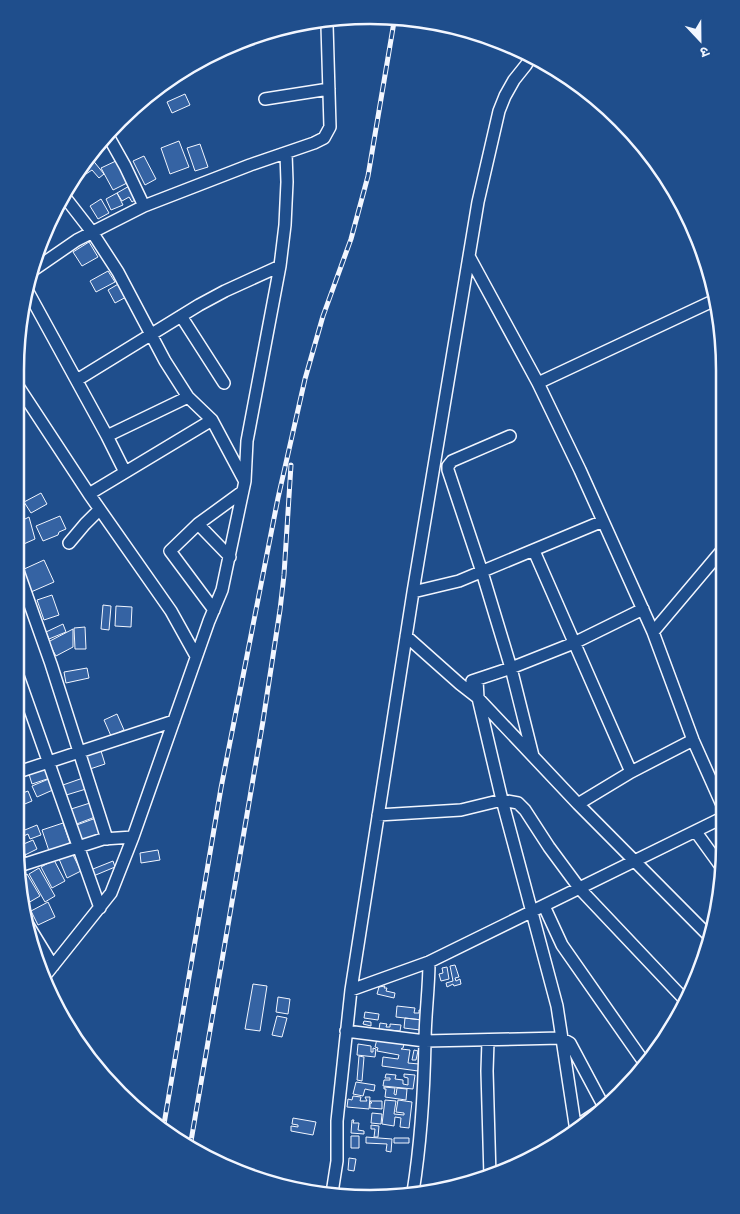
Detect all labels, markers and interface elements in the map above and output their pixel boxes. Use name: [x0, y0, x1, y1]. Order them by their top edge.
north arrow: [675, 15, 725, 65]
text: उ: [697, 43, 712, 62]

